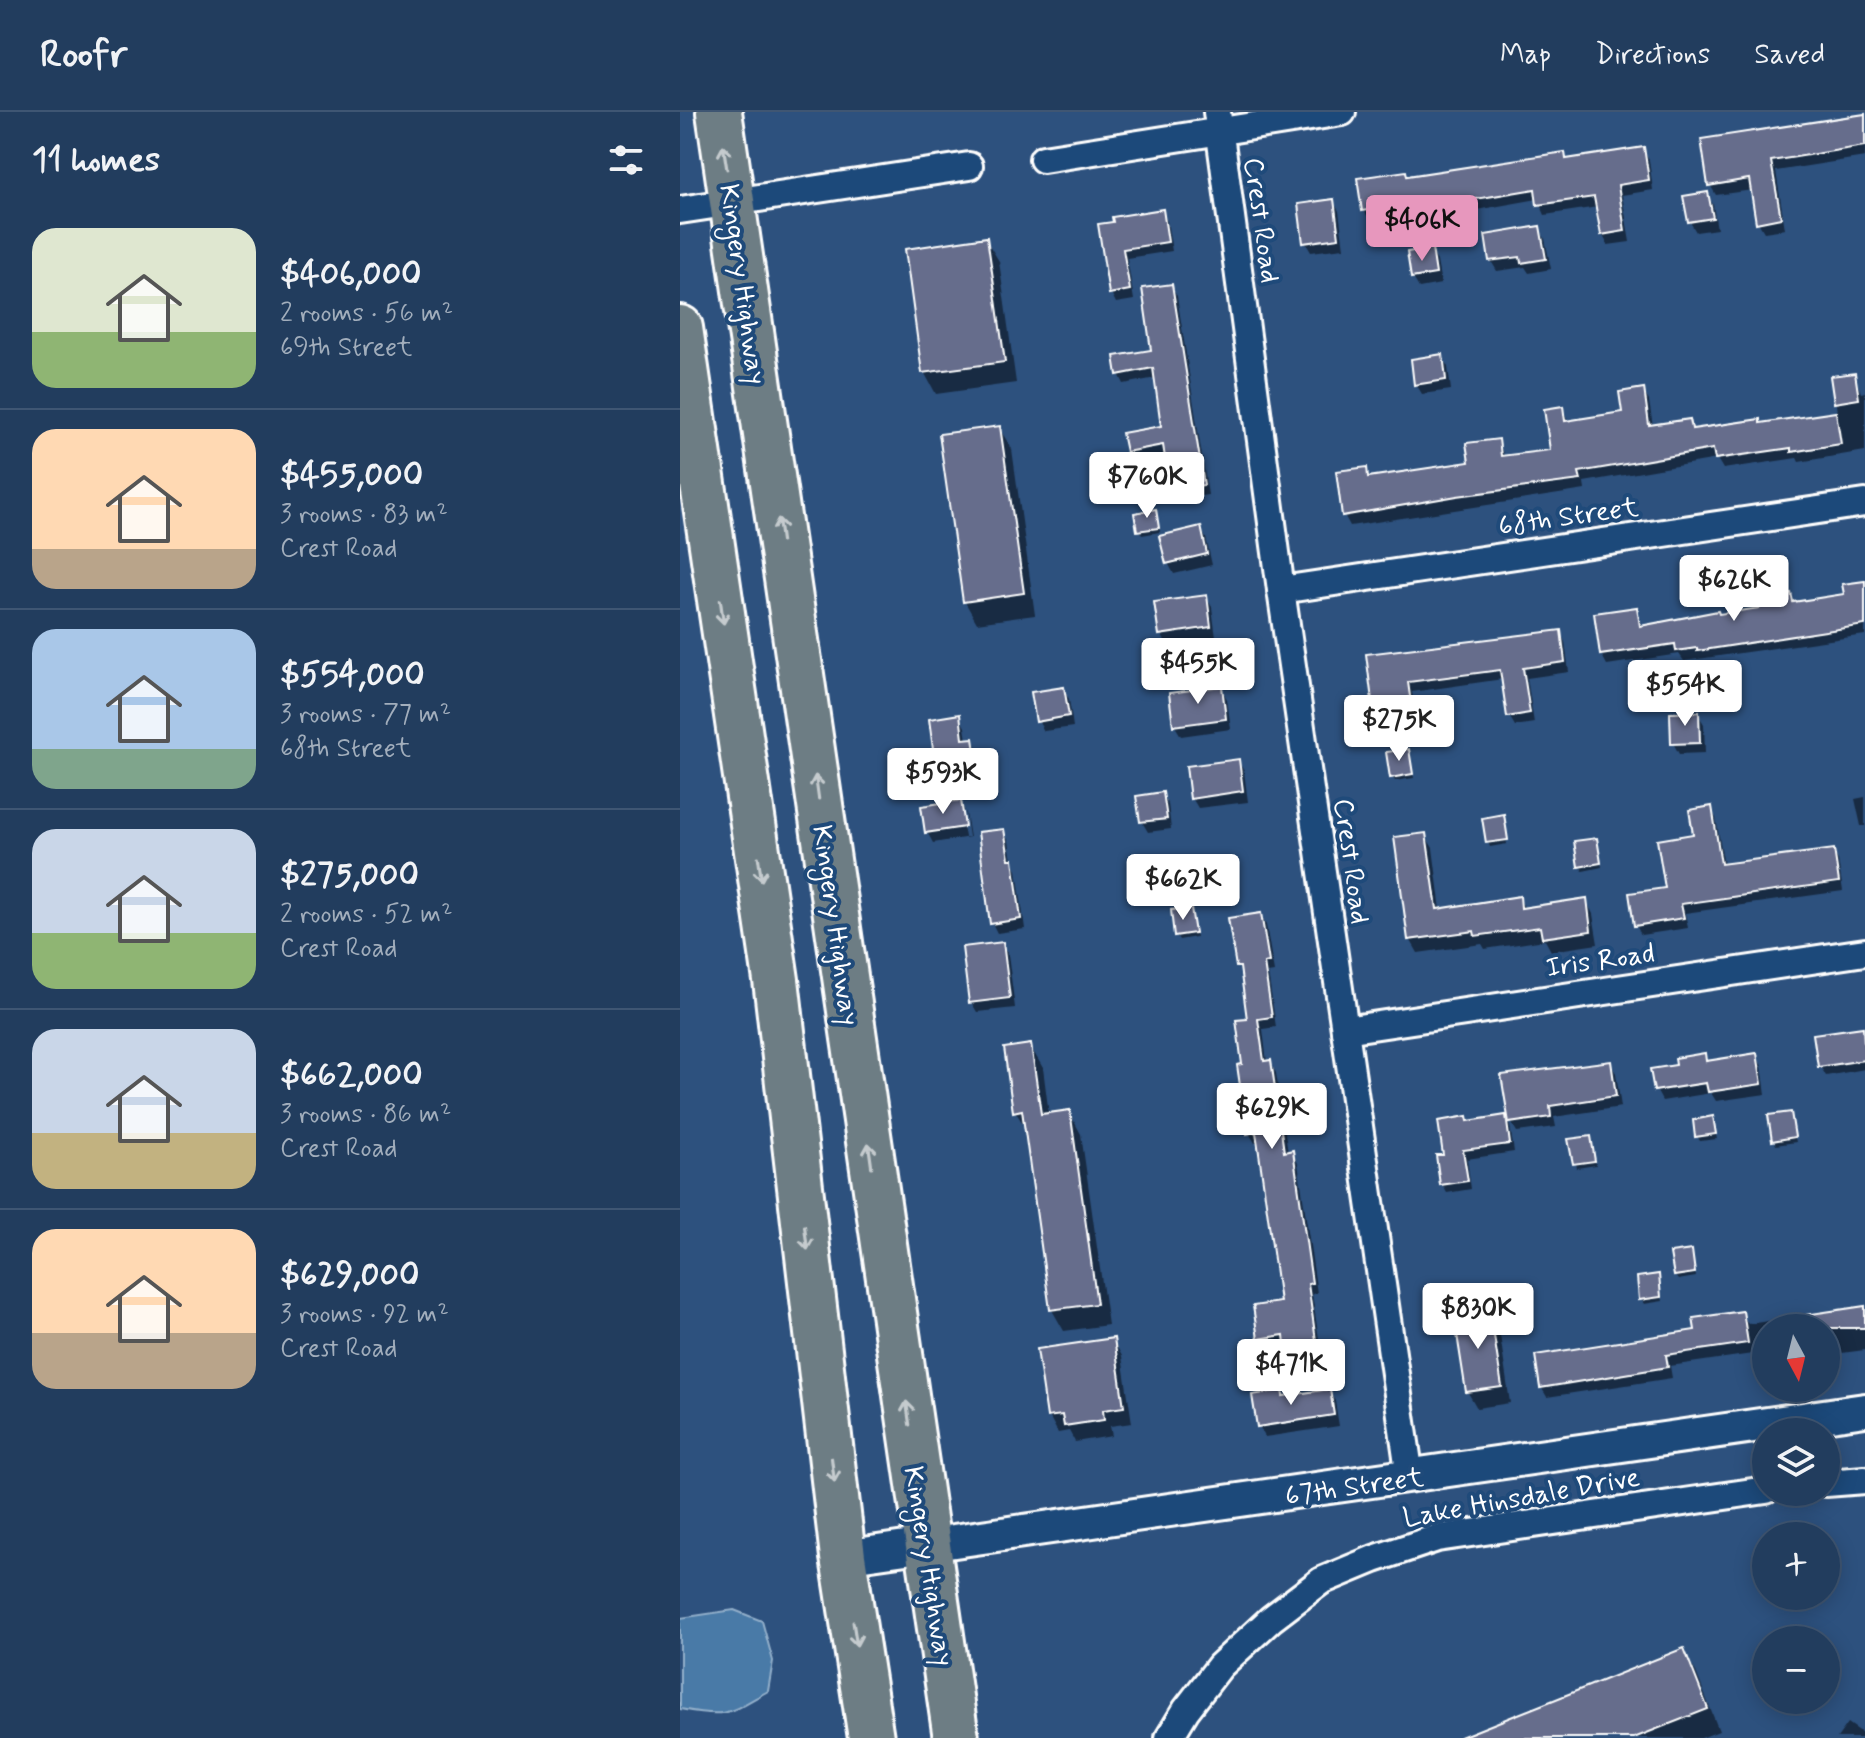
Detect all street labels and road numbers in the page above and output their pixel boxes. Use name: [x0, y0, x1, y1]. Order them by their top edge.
street label: Crest Road: [1233, 155, 1288, 286]
street label: Kingery Highway: [707, 182, 774, 387]
street label: 68th Street: [1496, 489, 1641, 546]
street label: Crest Road: [1323, 796, 1378, 927]
street label: Kingery Highway: [800, 823, 867, 1028]
street label: Iris Road: [1544, 936, 1657, 987]
street label: 67th Street: [1283, 1459, 1427, 1516]
street label: Lake Hinsdale Drive: [1400, 1459, 1643, 1538]
street label: Kingery Highway: [891, 1464, 962, 1669]

